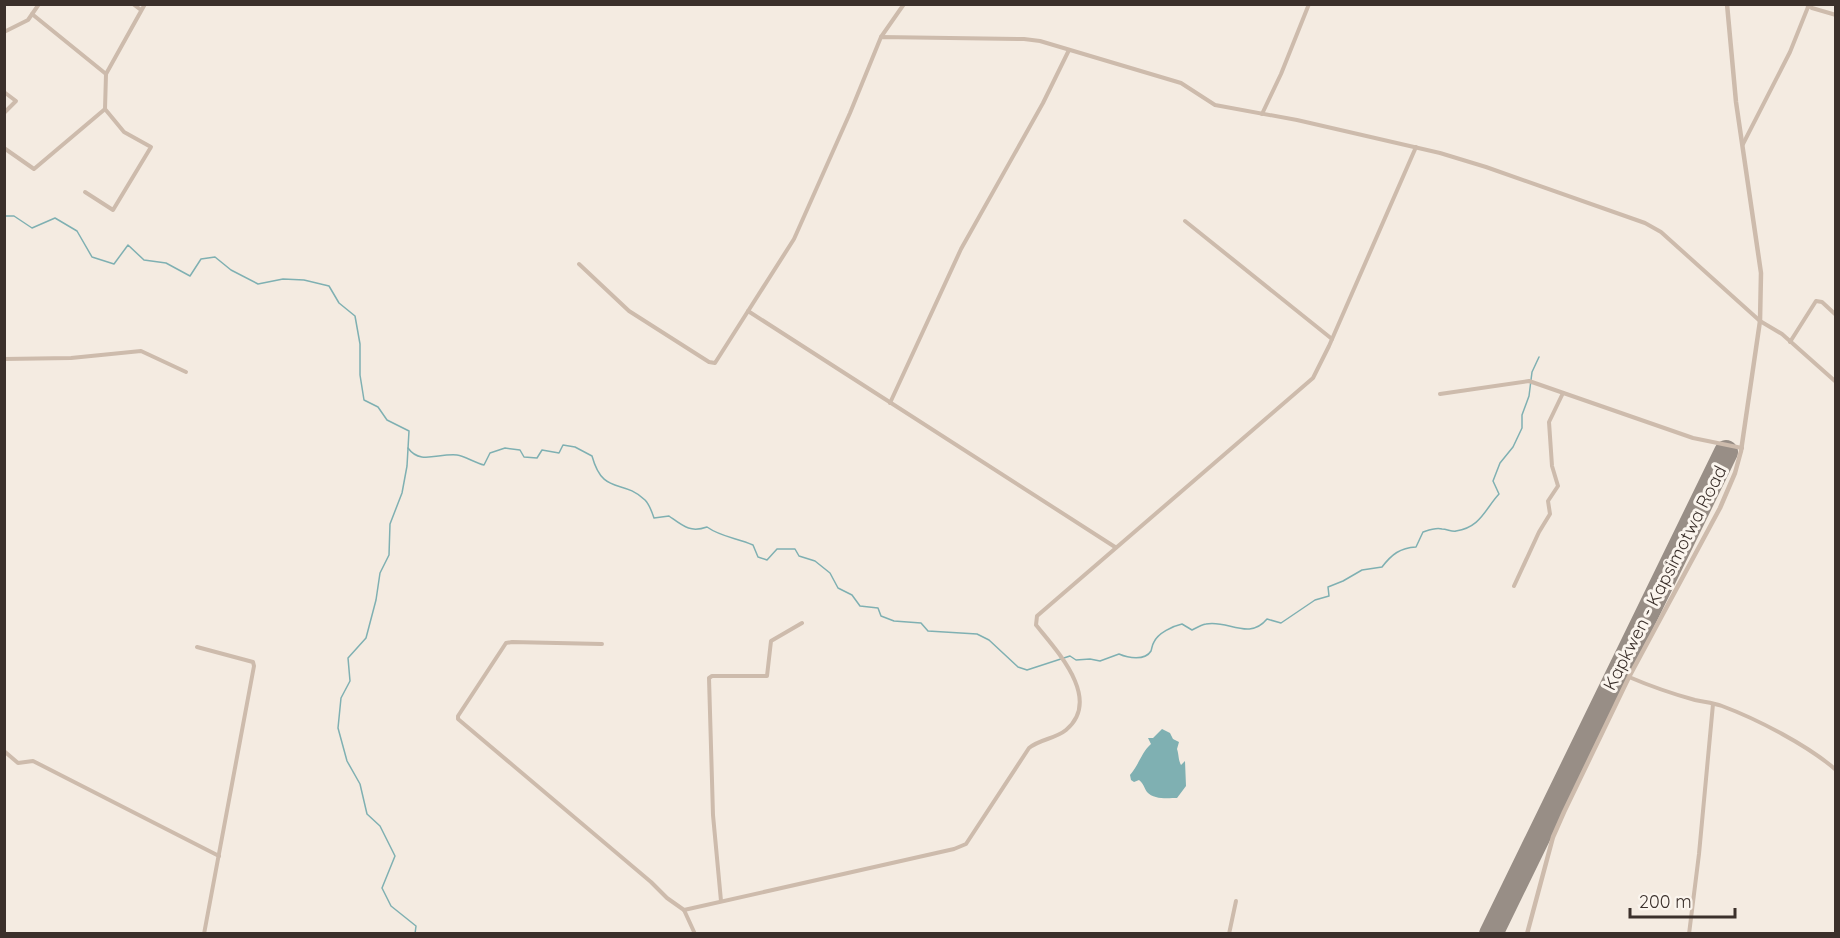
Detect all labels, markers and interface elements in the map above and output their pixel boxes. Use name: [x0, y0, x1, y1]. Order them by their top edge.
street label: Kapkwen - Kapsimotwa Road: [1598, 462, 1731, 694]
scale bar: [1630, 881, 1735, 919]
text: 200 m: [1639, 890, 1692, 913]

